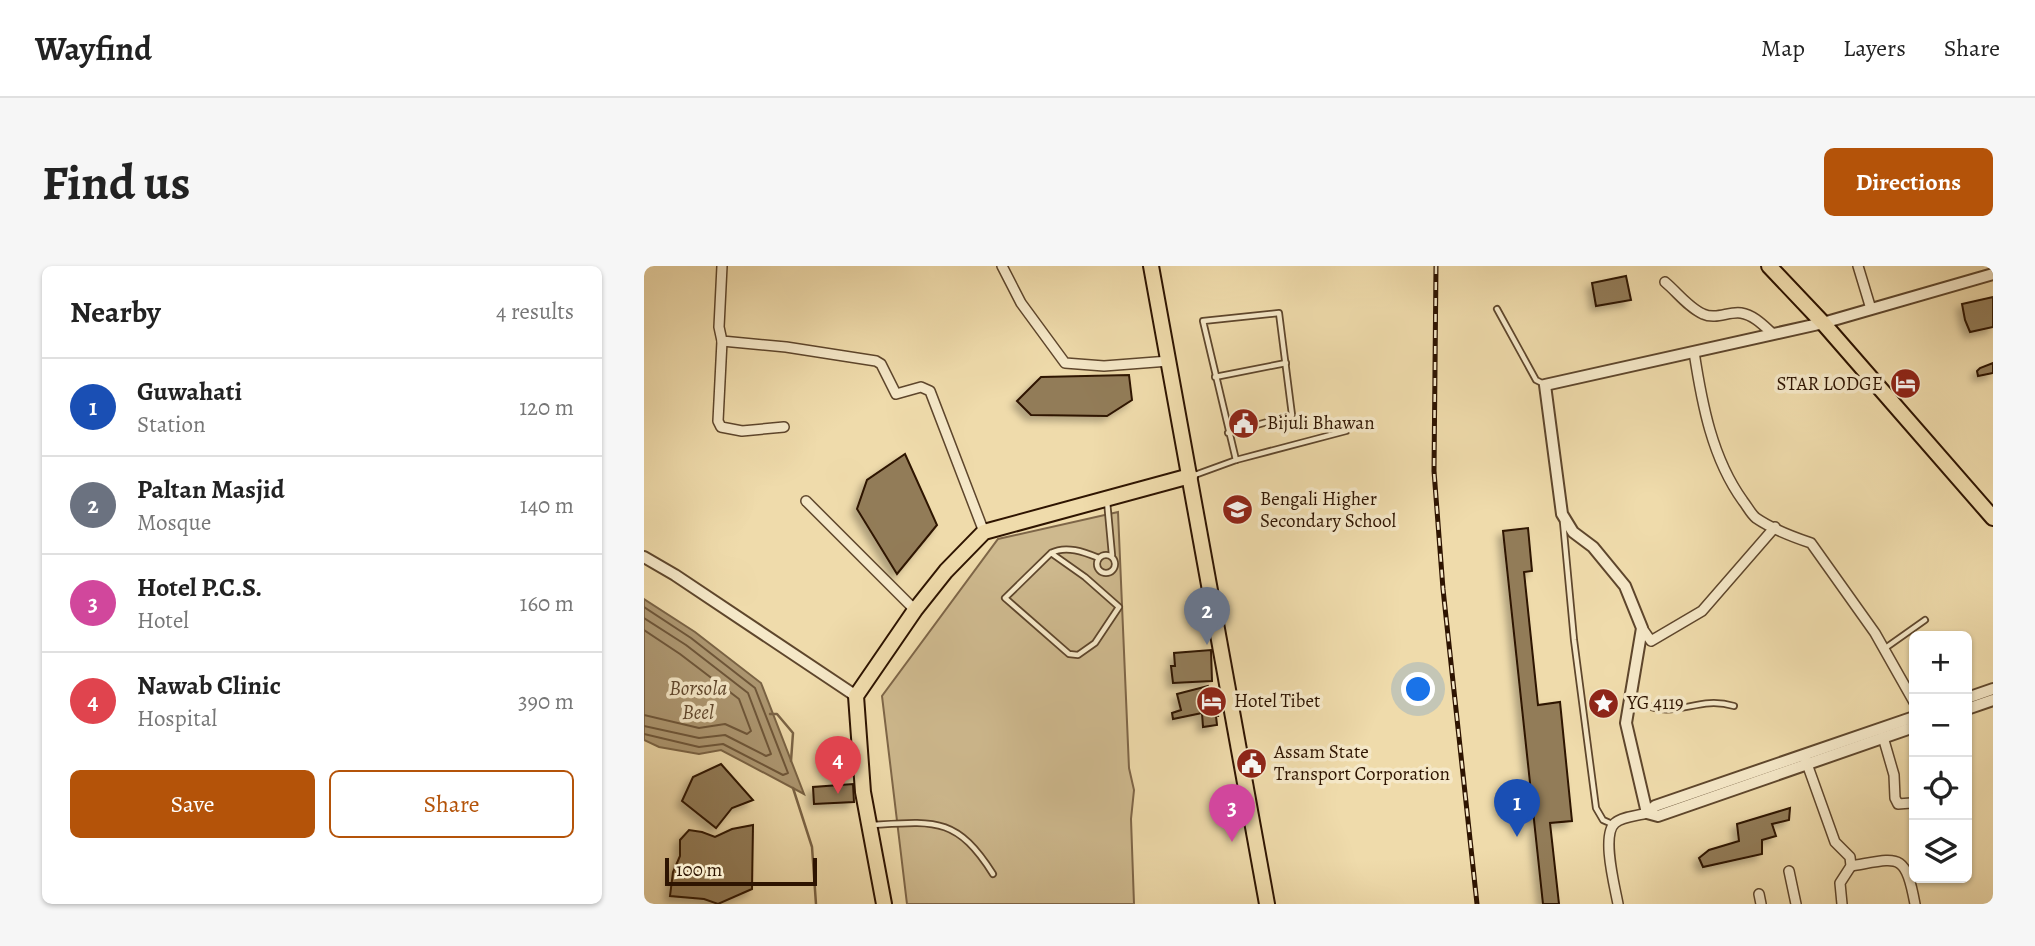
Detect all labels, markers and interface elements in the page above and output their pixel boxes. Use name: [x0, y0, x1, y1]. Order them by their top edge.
text: Wayfind: [35, 26, 152, 71]
text: Map: [1761, 32, 1805, 64]
text: Layers: [1843, 32, 1906, 64]
text: Share: [1944, 32, 2000, 64]
button: Directions: [1824, 148, 1993, 216]
text: Find us: [42, 149, 190, 216]
text: Nearby: [70, 292, 161, 332]
text: 4 results: [496, 296, 574, 327]
hotel icon: STAR LODGE: [1889, 367, 1923, 401]
place label: STAR LODGE: [1777, 371, 1883, 397]
text: Guwahati: [137, 374, 242, 409]
text: 1: [89, 392, 97, 423]
text: 120 m: [519, 392, 574, 423]
public building icon: Bijuli Bhawan: [1227, 406, 1261, 440]
text: Station: [137, 409, 206, 440]
place label: Bijuli Bhawan: [1267, 410, 1375, 436]
text: Paltan Masjid: [137, 472, 285, 507]
place label: Bengali Higher Secondary School: [1260, 486, 1397, 534]
text: 2: [87, 490, 99, 521]
text: 140 m: [520, 490, 574, 521]
school or university icon: Bengali Higher Secondary School: [1220, 493, 1254, 527]
text: Mosque: [137, 507, 211, 538]
text: Hotel P.C.S.: [137, 570, 262, 605]
pin: 2: [1184, 587, 1230, 645]
text: 3: [88, 588, 98, 619]
text: 160 m: [520, 588, 574, 619]
text: Hotel: [137, 605, 189, 636]
map controls: [1909, 631, 1972, 883]
button: +: [1909, 631, 1972, 694]
text: Nawab Clinic: [137, 668, 281, 703]
your location: [1401, 672, 1435, 706]
water label: Borsola Beel: [669, 674, 727, 726]
hotel icon: Hotel Tibet: [1194, 684, 1228, 718]
text: 4: [88, 686, 98, 717]
text: 390 m: [518, 686, 574, 717]
place icon: YG 4119: [1587, 686, 1621, 720]
place label: Hotel Tibet: [1234, 688, 1320, 714]
place label: YG 4119: [1626, 690, 1684, 716]
button: −: [1909, 694, 1972, 757]
text: Hospital: [137, 703, 217, 734]
pin: 4: [815, 736, 861, 794]
place label: Assam State Transport Corporation: [1273, 739, 1450, 787]
public building icon: Assam State Transport Corporation: [1234, 746, 1268, 780]
button: locate: [1909, 757, 1972, 820]
button: Save: [70, 770, 315, 838]
button: Share: [329, 770, 574, 838]
pin: 1: [1494, 779, 1540, 837]
pin: 3: [1209, 784, 1255, 842]
button: layers: [1909, 820, 1972, 883]
scale bar: [665, 855, 817, 887]
text: 100 m: [676, 857, 722, 883]

